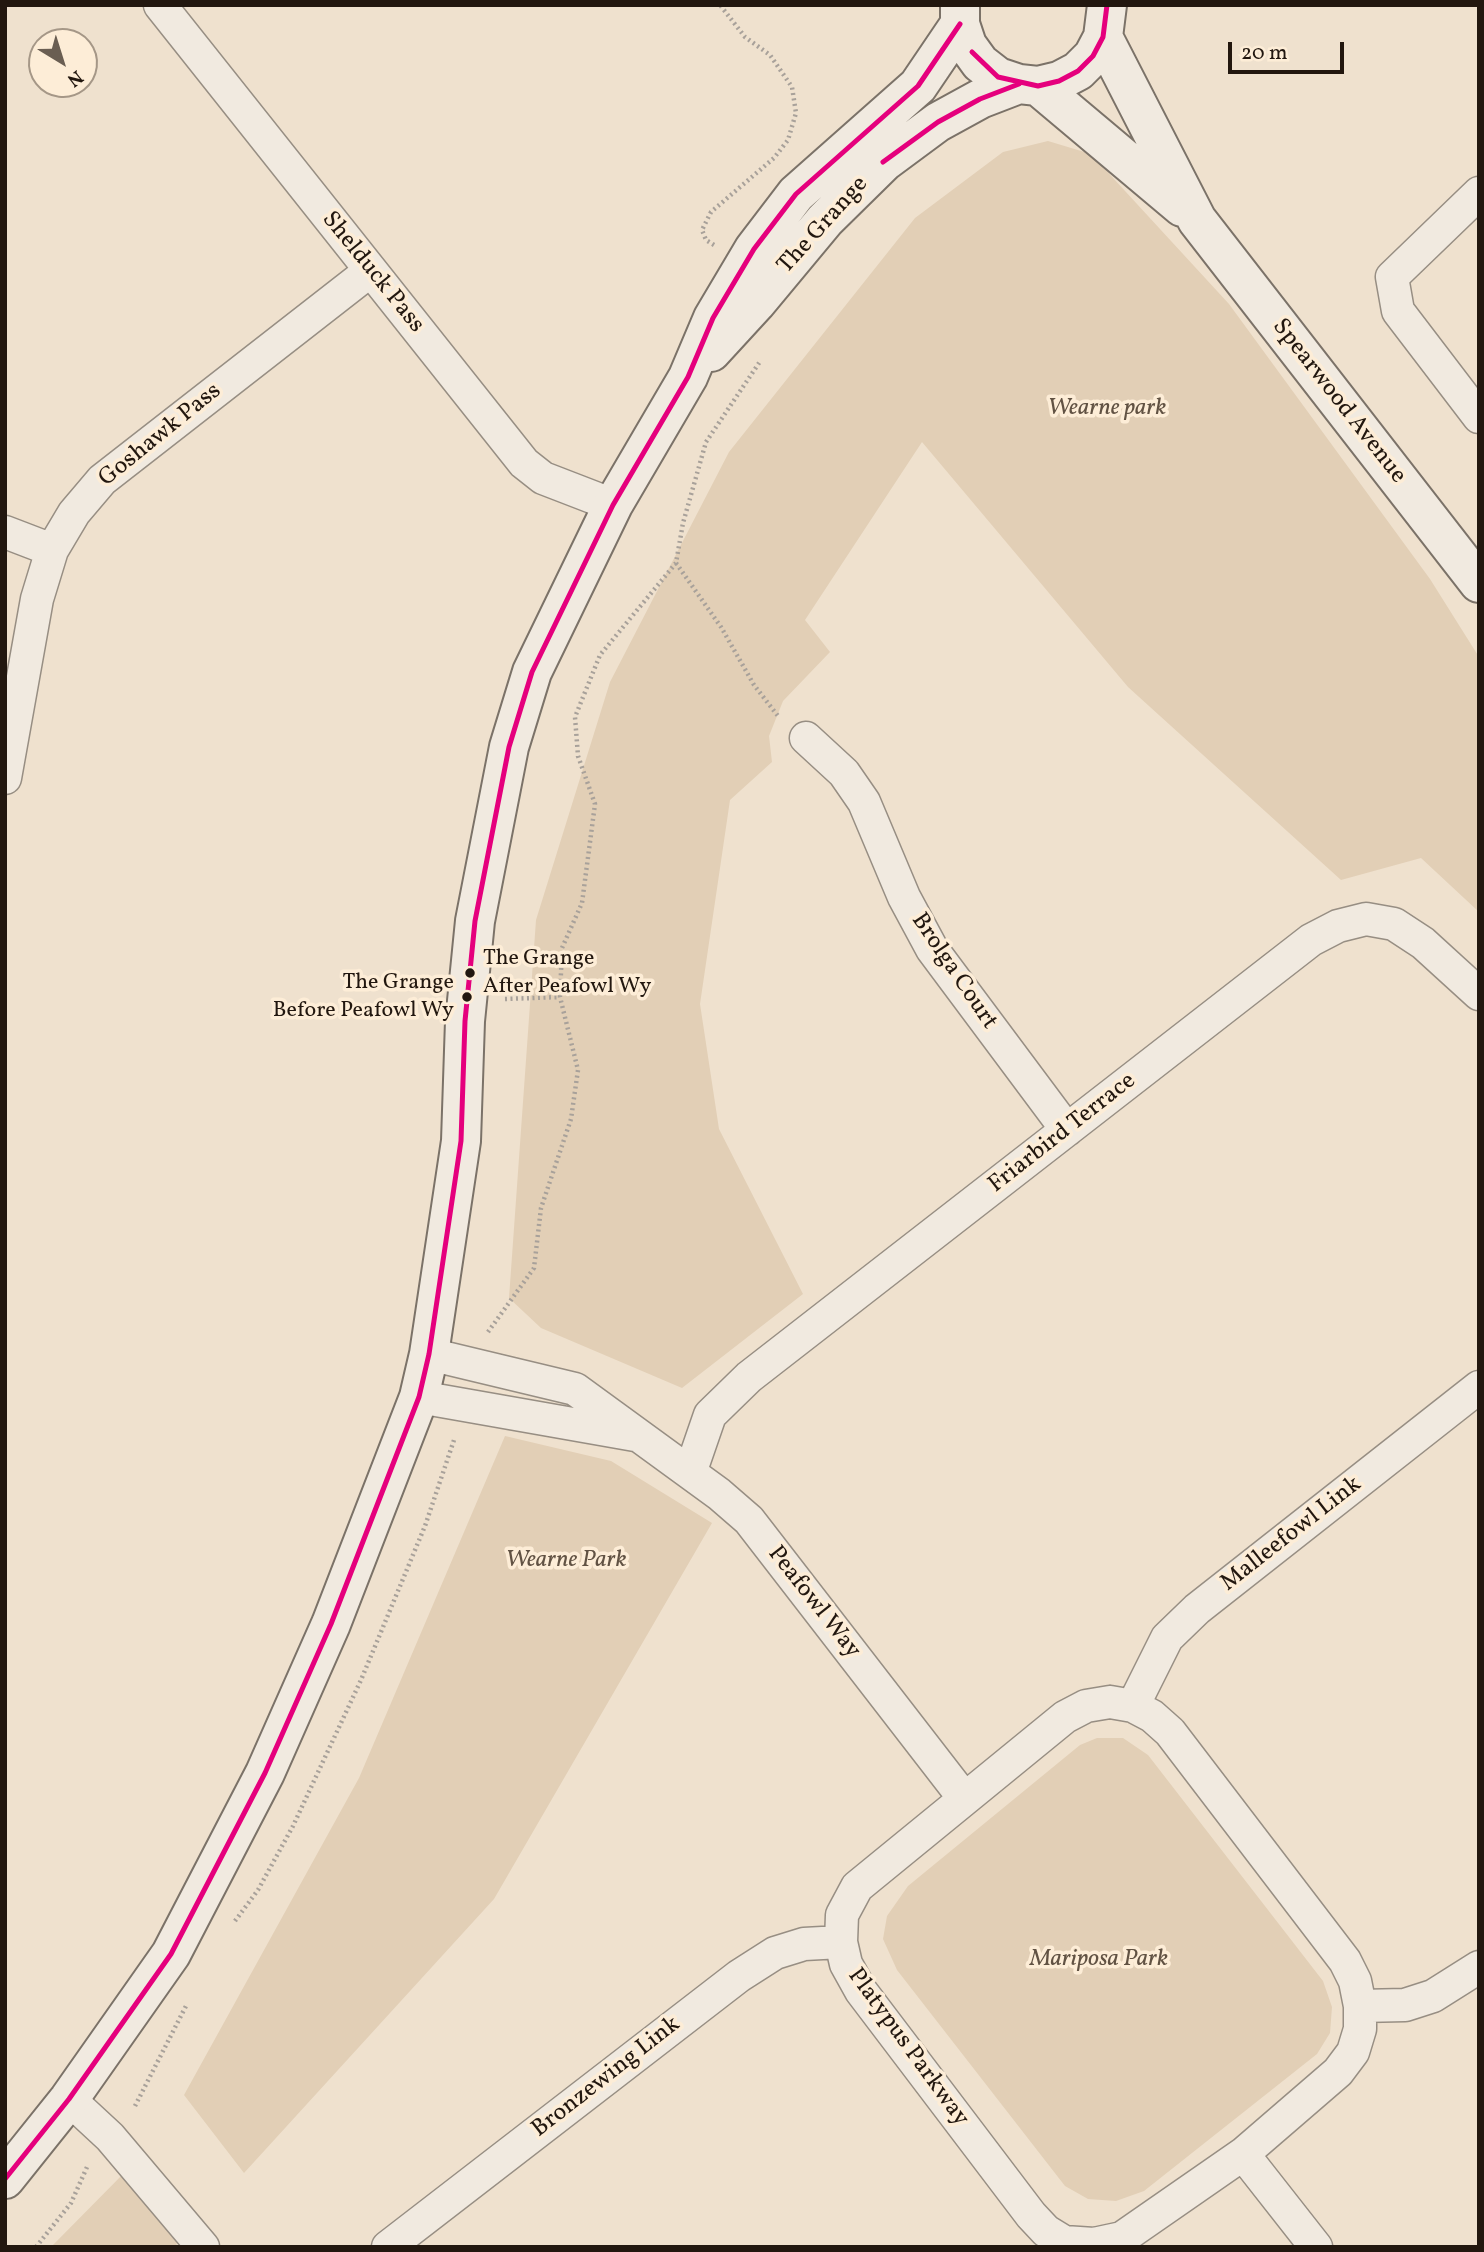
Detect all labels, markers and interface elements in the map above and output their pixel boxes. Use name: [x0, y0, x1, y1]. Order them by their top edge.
north arrow: [28, 28, 98, 98]
scale bar: [1232, 28, 1348, 72]
text: 20 m: [1241, 39, 1287, 68]
text: N: [61, 63, 88, 92]
street label: The Grange: [773, 171, 875, 281]
street label: Shelduck Pass: [314, 207, 430, 339]
street label: Spearwood Avenue: [1265, 314, 1411, 490]
street label: Goshawk Pass: [94, 378, 228, 494]
park label: Wearne park: [1048, 396, 1166, 424]
street label: Brolga Court: [904, 908, 1002, 1036]
place label: The Grange After Peafowl Wy: [483, 947, 651, 998]
marker: The Grange After Peafowl Wy: [463, 966, 477, 980]
place label: The Grange Before Peafowl Wy: [273, 971, 454, 1023]
marker: The Grange Before Peafowl Wy: [460, 990, 474, 1004]
street label: Friarbird Terrace: [984, 1068, 1142, 1200]
street label: Malleefowl Link: [1216, 1471, 1368, 1599]
street label: Peafowl Way: [760, 1541, 866, 1665]
park label: Wearne Park: [505, 1548, 627, 1576]
park label: Mariposa Park: [1030, 1947, 1168, 1975]
street label: Platypus Parkway: [840, 1963, 974, 2133]
street label: Bronzewing Link: [527, 2011, 687, 2145]

